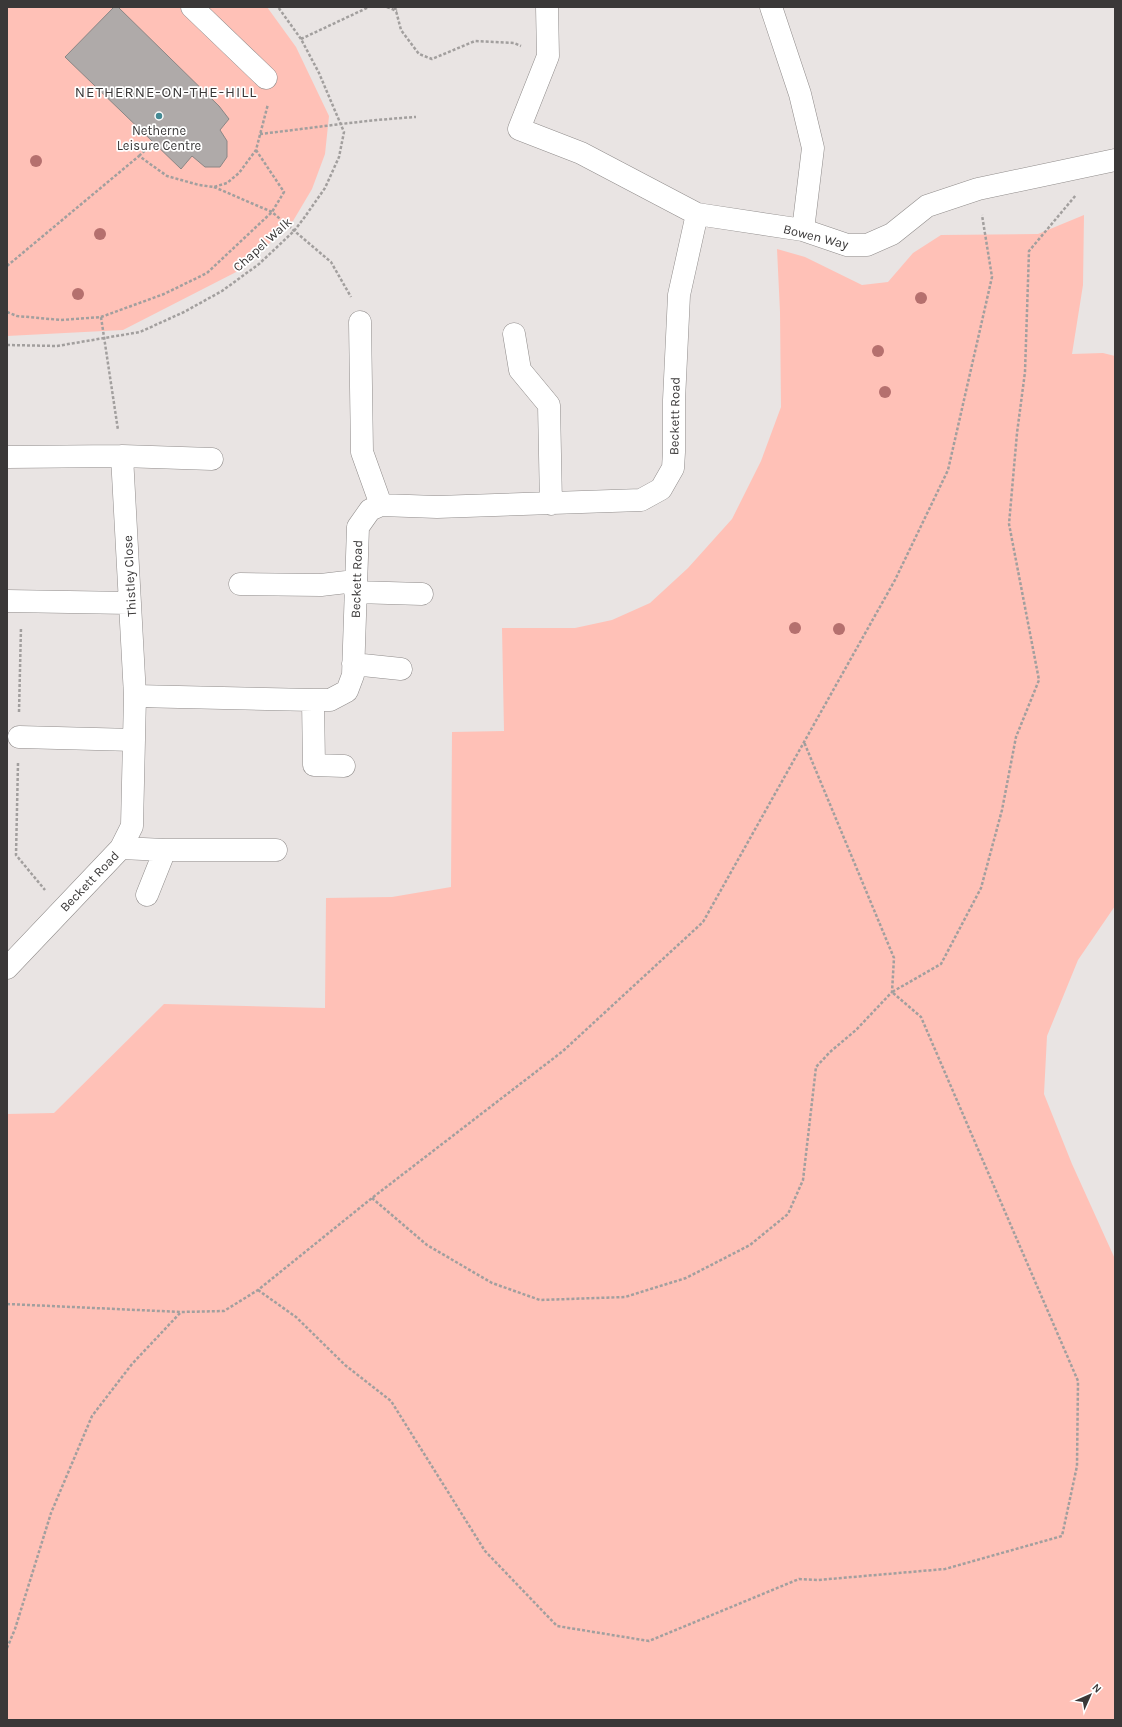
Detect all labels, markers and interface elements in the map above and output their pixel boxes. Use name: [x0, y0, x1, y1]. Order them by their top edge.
district label: NETHERNE-ON-THE-HILL: [75, 83, 257, 101]
marker: Netherne Leisure Centre: [154, 111, 164, 121]
place label: Netherne Leisure Centre: [117, 123, 202, 153]
street label: Chapel Walk: [230, 214, 295, 274]
street label: Bowen Way: [782, 221, 850, 252]
street label: Beckett Road: [666, 377, 683, 455]
street label: Thistley Close: [120, 535, 139, 617]
street label: Beckett Road: [348, 540, 365, 618]
street label: Beckett Road: [57, 848, 122, 915]
north arrow: [1070, 1675, 1110, 1715]
text: N: [1089, 1681, 1104, 1696]

